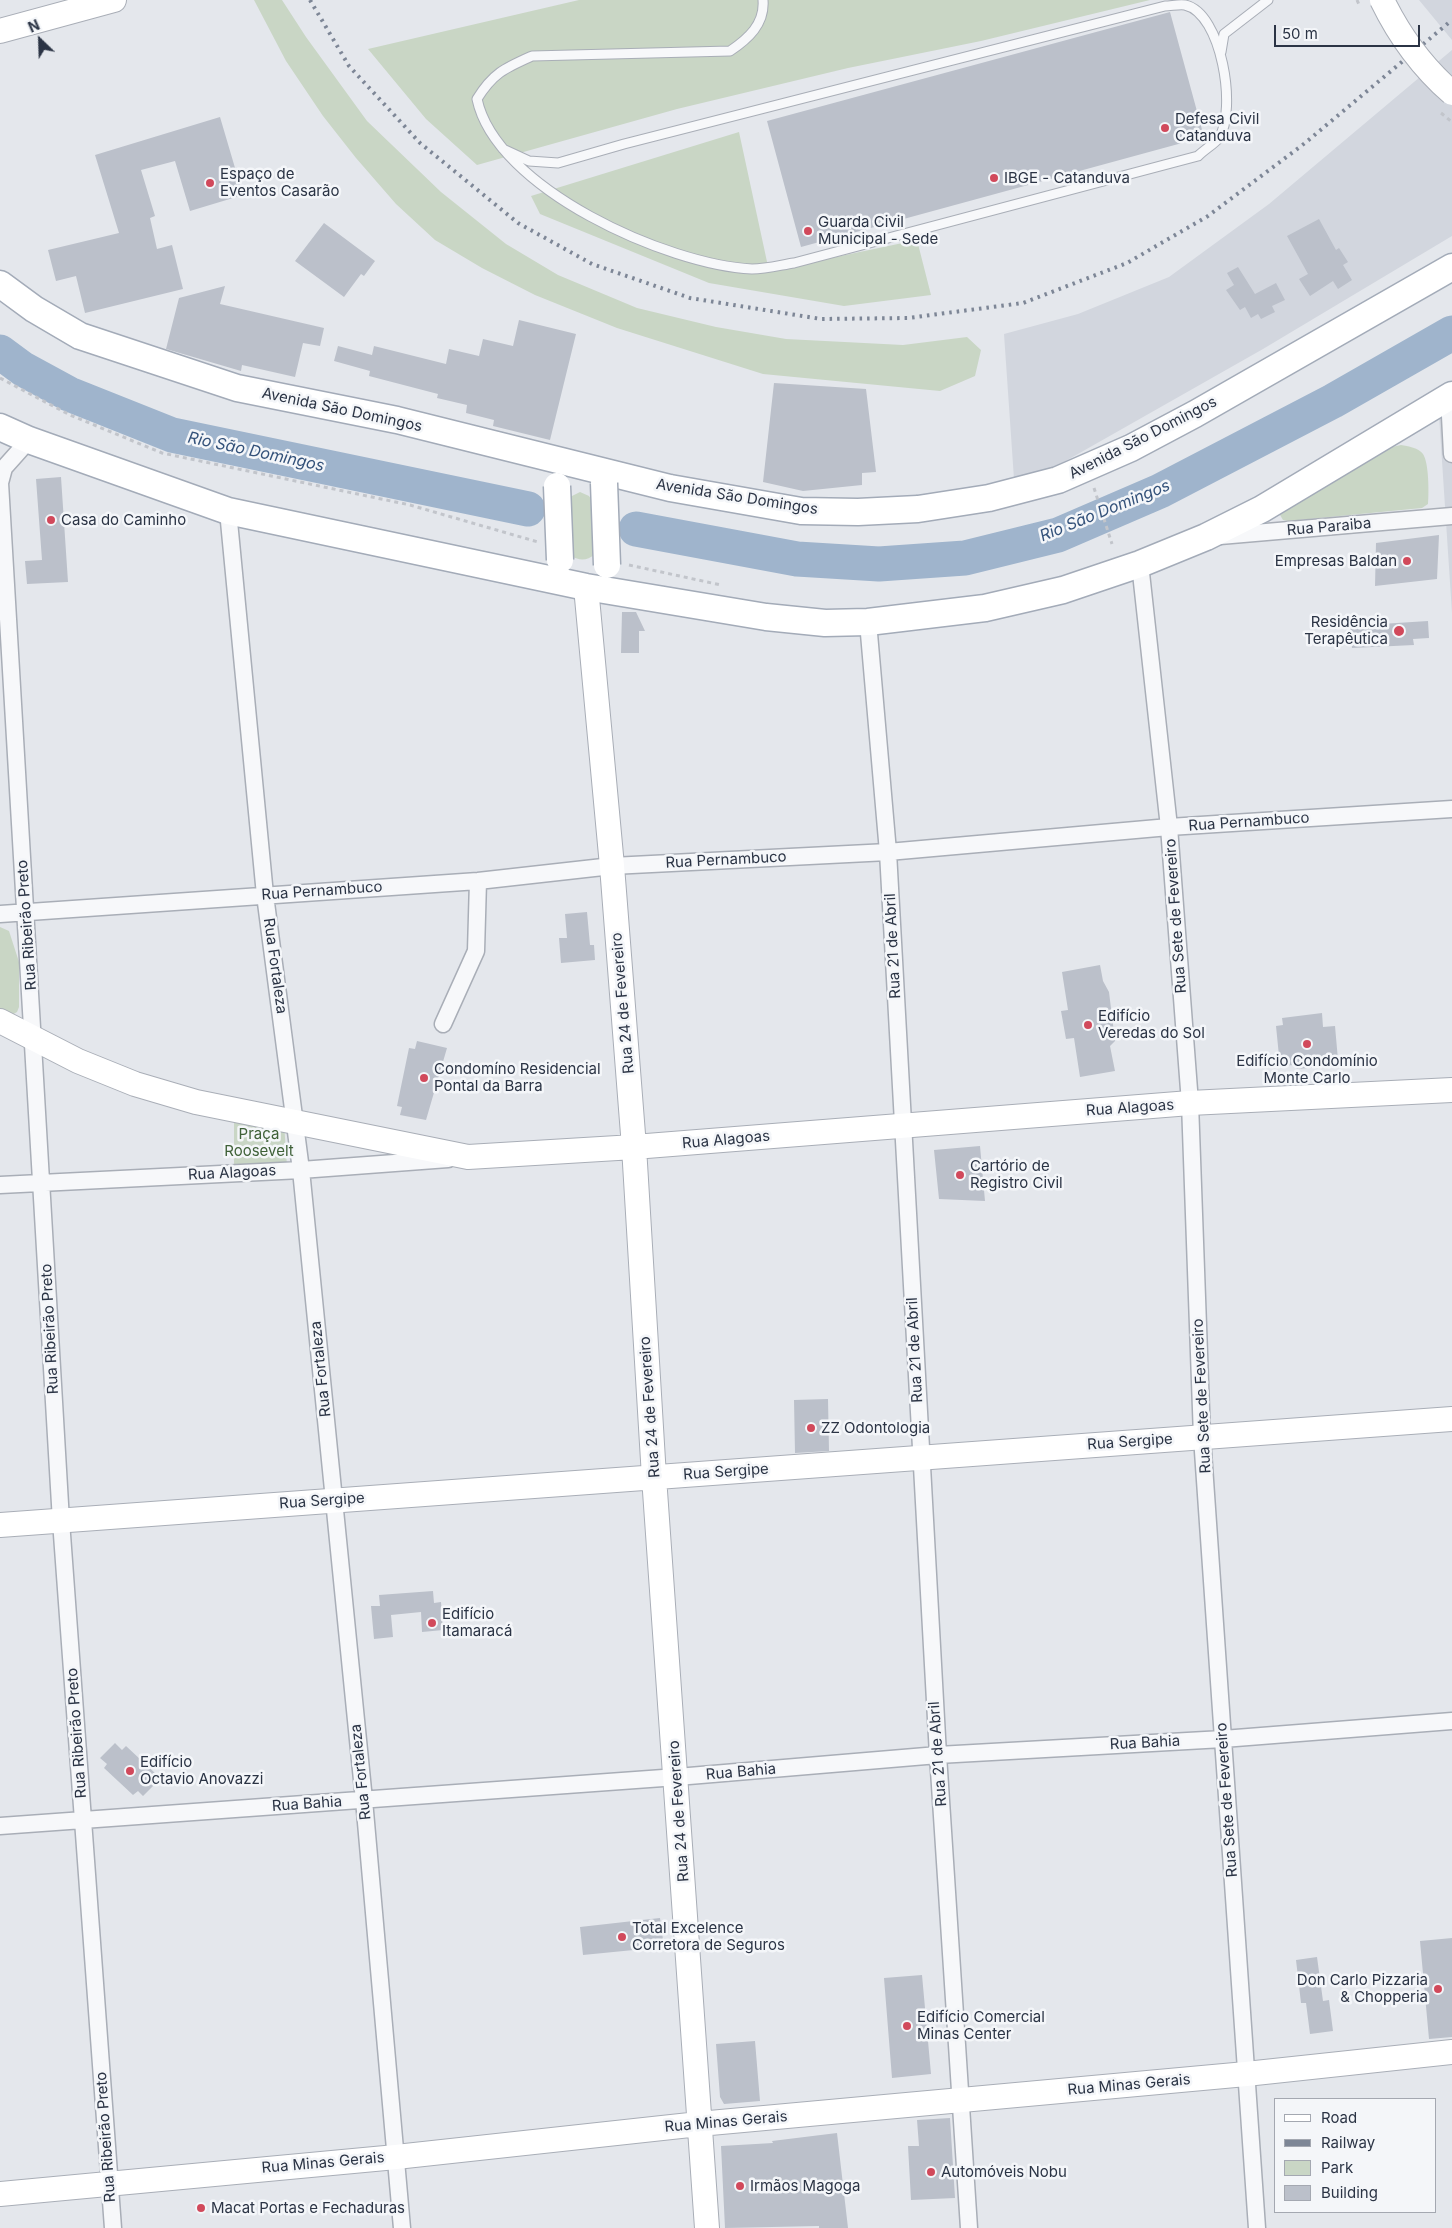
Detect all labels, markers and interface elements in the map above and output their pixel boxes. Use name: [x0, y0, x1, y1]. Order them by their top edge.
north arrow: [15, 15, 65, 65]
scale bar: [1277, 15, 1423, 47]
text: N: [25, 16, 42, 36]
text: 50 m: [1282, 24, 1318, 43]
place label: Defesa Civil Catanduva: [1175, 110, 1259, 145]
marker: Defesa Civil Catanduva: [1159, 122, 1171, 134]
place label: Espaço de Eventos Casarão: [220, 165, 339, 200]
place label: IBGE - Catanduva: [1004, 169, 1130, 187]
marker: IBGE - Catanduva: [988, 172, 1000, 184]
marker: Espaço de Eventos Casarão: [204, 177, 216, 189]
place label: Guarda Civil Municipal - Sede: [818, 213, 938, 248]
marker: Guarda Civil Municipal - Sede: [802, 225, 814, 237]
street label: Avenida São Domingos: [260, 384, 424, 436]
street label: Avenida São Domingos: [1066, 393, 1220, 483]
water label: Rio São Domingos: [186, 428, 326, 476]
street label: Avenida São Domingos: [655, 475, 819, 519]
water label: Rio São Domingos: [1037, 476, 1173, 546]
place label: Casa do Caminho: [61, 511, 186, 529]
marker: Casa do Caminho: [45, 514, 57, 526]
street label: Rua Paraiba: [1286, 514, 1372, 540]
place label: Empresas Baldan: [1275, 552, 1397, 570]
marker: Empresas Baldan: [1401, 555, 1413, 567]
place label: Residência Terapêutica: [1304, 613, 1388, 648]
marker: Residência Terapêutica: [1392, 624, 1406, 638]
street label: Rua Pernambuco: [1188, 809, 1310, 835]
street label: Rua Sete de Fevereiro: [1162, 838, 1190, 994]
street label: Rua Pernambuco: [665, 848, 787, 872]
street label: Rua Ribeirão Preto: [13, 859, 41, 991]
street label: Rua Pernambuco: [261, 878, 383, 904]
street label: Rua 21 de Abril: [881, 893, 905, 999]
street label: Rua Fortaleza: [259, 917, 291, 1015]
street label: Rua 24 de Fevereiro: [608, 932, 638, 1074]
place label: Edifício Veredas do Sol: [1098, 1007, 1205, 1042]
marker: Edifício Veredas do Sol: [1082, 1019, 1094, 1031]
marker: Edifício Condomínio Monte Carlo: [1301, 1038, 1313, 1050]
place label: Edifício Condomínio Monte Carlo: [1236, 1052, 1378, 1087]
place label: Condomíno Residencial Pontal da Barra: [434, 1060, 601, 1095]
marker: Condomíno Residencial Pontal da Barra: [418, 1072, 430, 1084]
street label: Rua Alagoas: [1085, 1096, 1175, 1120]
park label: Praça Roosevelt: [224, 1125, 294, 1160]
street label: Rua Alagoas: [681, 1127, 771, 1153]
place label: Cartório de Registro Civil: [970, 1157, 1063, 1192]
street label: Rua Alagoas: [187, 1162, 277, 1184]
marker: Cartório de Registro Civil: [954, 1169, 966, 1181]
street label: Rua Ribeirão Preto: [38, 1263, 62, 1395]
street label: Rua 21 de Abril: [903, 1297, 927, 1403]
street label: Rua Sete de Fevereiro: [1189, 1318, 1215, 1474]
street label: Rua Fortaleza: [307, 1320, 335, 1418]
street label: Rua 24 de Fevereiro: [636, 1336, 664, 1478]
place label: ZZ Odontologia: [821, 1419, 930, 1437]
marker: ZZ Odontologia: [805, 1422, 817, 1434]
street label: Rua Sergipe: [1087, 1430, 1173, 1454]
street label: Rua Sergipe: [683, 1460, 769, 1484]
street label: Rua Sergipe: [279, 1489, 365, 1513]
place label: Edifício Itamaracá: [442, 1605, 512, 1640]
marker: Edifício Itamaracá: [426, 1617, 438, 1629]
street label: Rua Ribeirão Preto: [63, 1667, 91, 1799]
street label: Rua 21 de Abril: [925, 1701, 951, 1807]
street label: Rua Sete de Fevereiro: [1213, 1722, 1241, 1878]
street label: Rua Fortaleza: [347, 1723, 375, 1821]
street label: Rua Bahia: [1109, 1732, 1181, 1754]
street label: Rua 24 de Fevereiro: [665, 1740, 693, 1882]
place label: Edifício Octavio Anovazzi: [140, 1753, 263, 1788]
street label: Rua Bahia: [705, 1760, 777, 1784]
marker: Edifício Octavio Anovazzi: [124, 1765, 136, 1777]
street label: Rua Bahia: [271, 1793, 343, 1815]
place label: Total Excelence Corretora de Seguros: [632, 1919, 785, 1954]
marker: Total Excelence Corretora de Seguros: [616, 1931, 628, 1943]
place label: Don Carlo Pizzaria & Chopperia: [1297, 1971, 1428, 2006]
marker: Don Carlo Pizzaria & Chopperia: [1432, 1983, 1444, 1995]
place label: Edifício Comercial Minas Center: [917, 2008, 1045, 2043]
marker: Edifício Comercial Minas Center: [901, 2020, 913, 2032]
street label: Rua Ribeirão Preto: [92, 2071, 120, 2203]
street label: Rua Minas Gerais: [1067, 2071, 1191, 2099]
legend: [1274, 2098, 1437, 2213]
street label: Rua Minas Gerais: [664, 2108, 788, 2136]
text: Road: [1321, 2108, 1357, 2127]
text: Railway: [1321, 2133, 1375, 2152]
street label: Rua Minas Gerais: [261, 2149, 385, 2177]
text: Park: [1321, 2158, 1353, 2177]
place label: Automóveis Nobu: [941, 2163, 1067, 2181]
marker: Automóveis Nobu: [925, 2166, 937, 2178]
place label: Irmãos Magoga: [750, 2177, 860, 2195]
marker: Irmãos Magoga: [734, 2180, 746, 2192]
text: Building: [1321, 2183, 1378, 2202]
place label: Macat Portas e Fechaduras: [211, 2199, 405, 2217]
marker: Macat Portas e Fechaduras: [195, 2202, 207, 2214]

